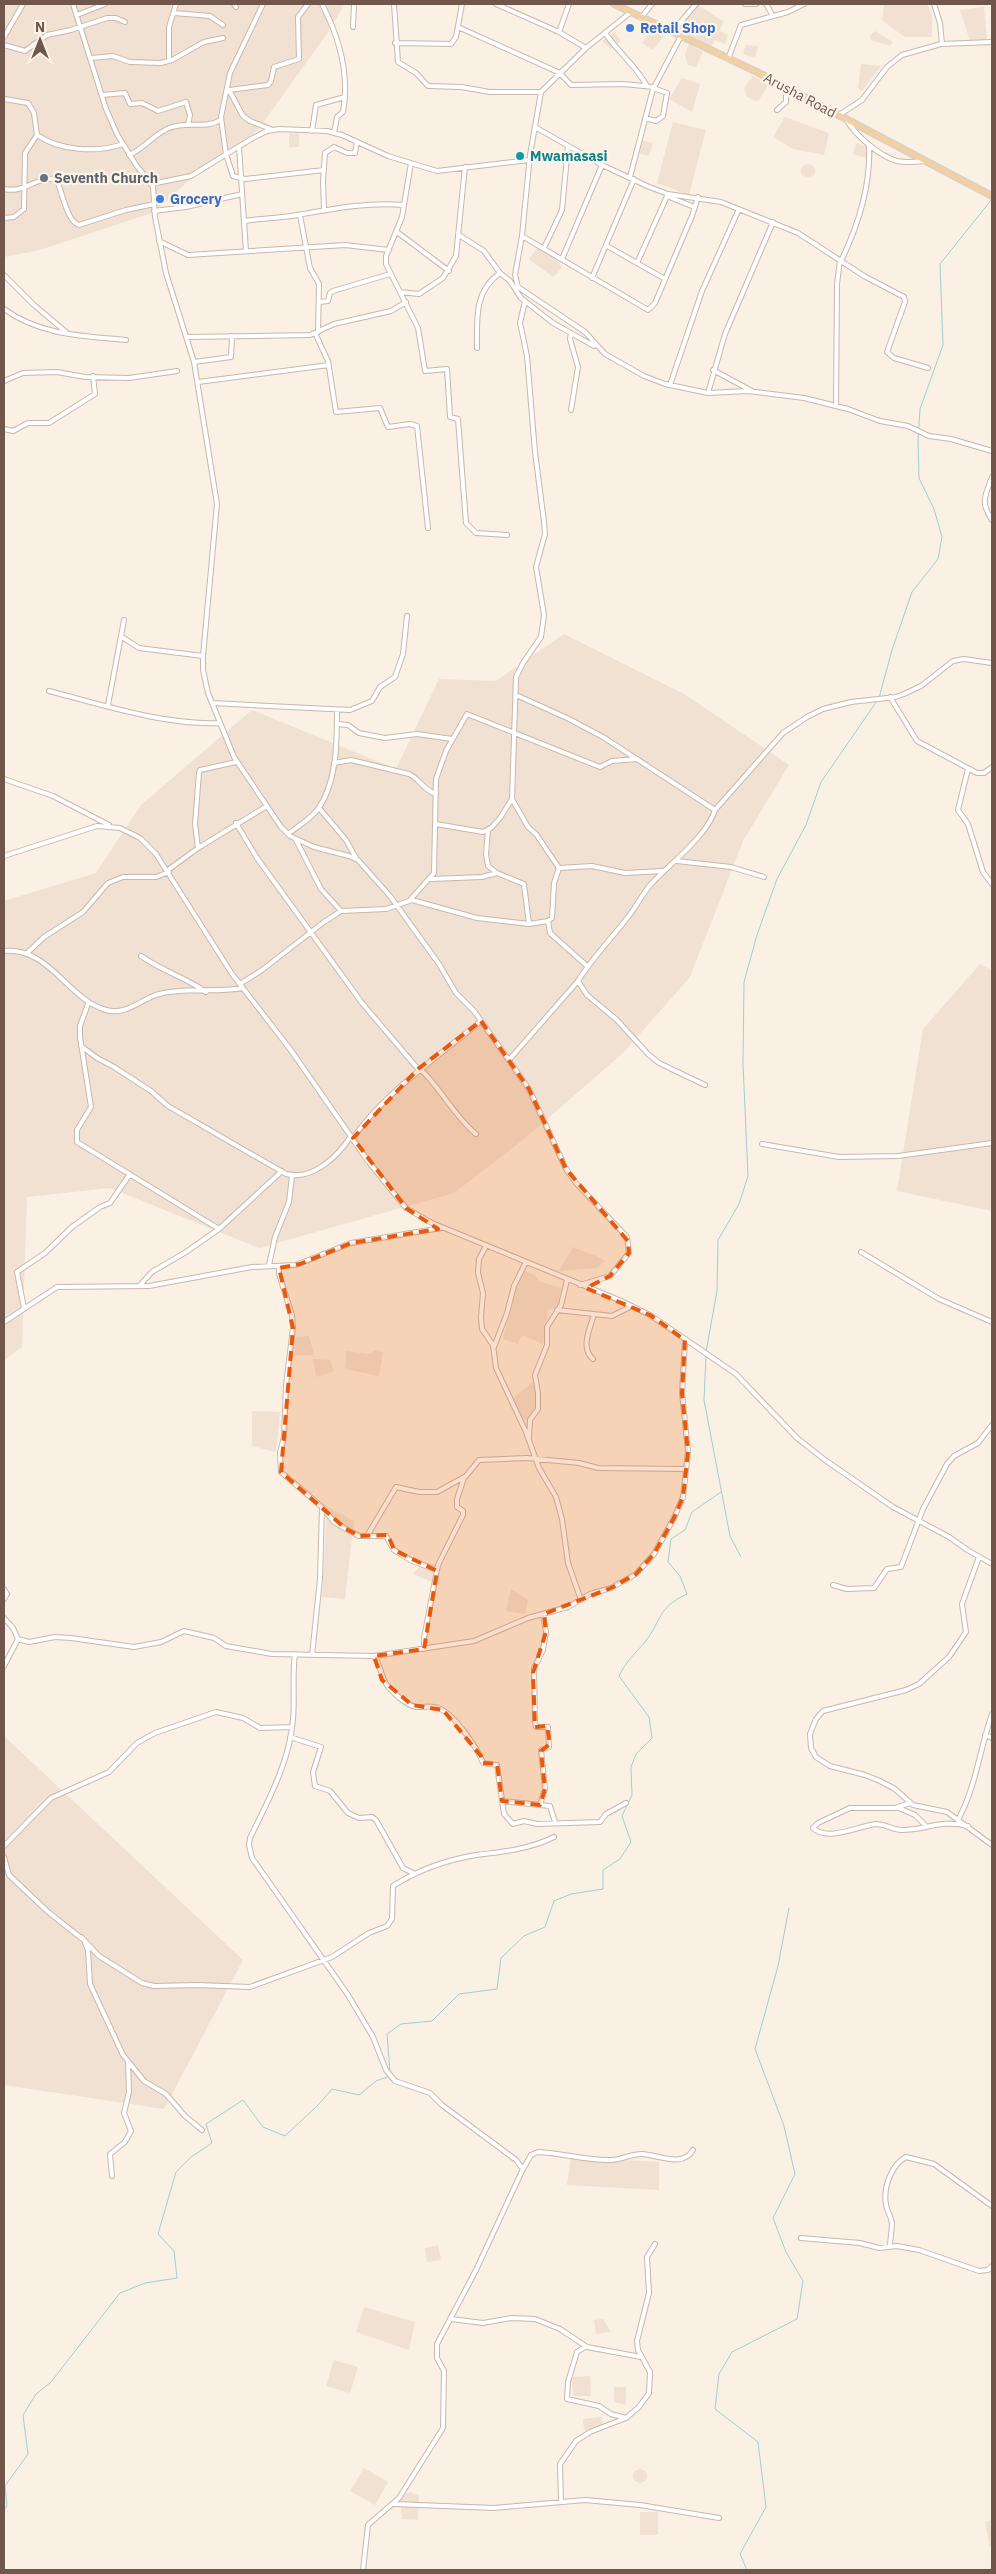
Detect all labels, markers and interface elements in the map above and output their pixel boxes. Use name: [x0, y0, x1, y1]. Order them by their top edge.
north arrow: [15, 15, 65, 65]
text: N: [35, 18, 45, 36]
place label: Retail Shop: [640, 19, 715, 37]
marker: Retail Shop: [624, 22, 636, 34]
street label: Arusha Road: [761, 68, 839, 122]
place label: Mwamasasi: [530, 147, 608, 165]
marker: Mwamasasi: [514, 150, 526, 162]
place label: Seventh Church: [54, 169, 158, 187]
marker: Seventh Church: [38, 172, 50, 184]
place label: Grocery: [170, 190, 222, 208]
marker: Grocery: [154, 193, 166, 205]

